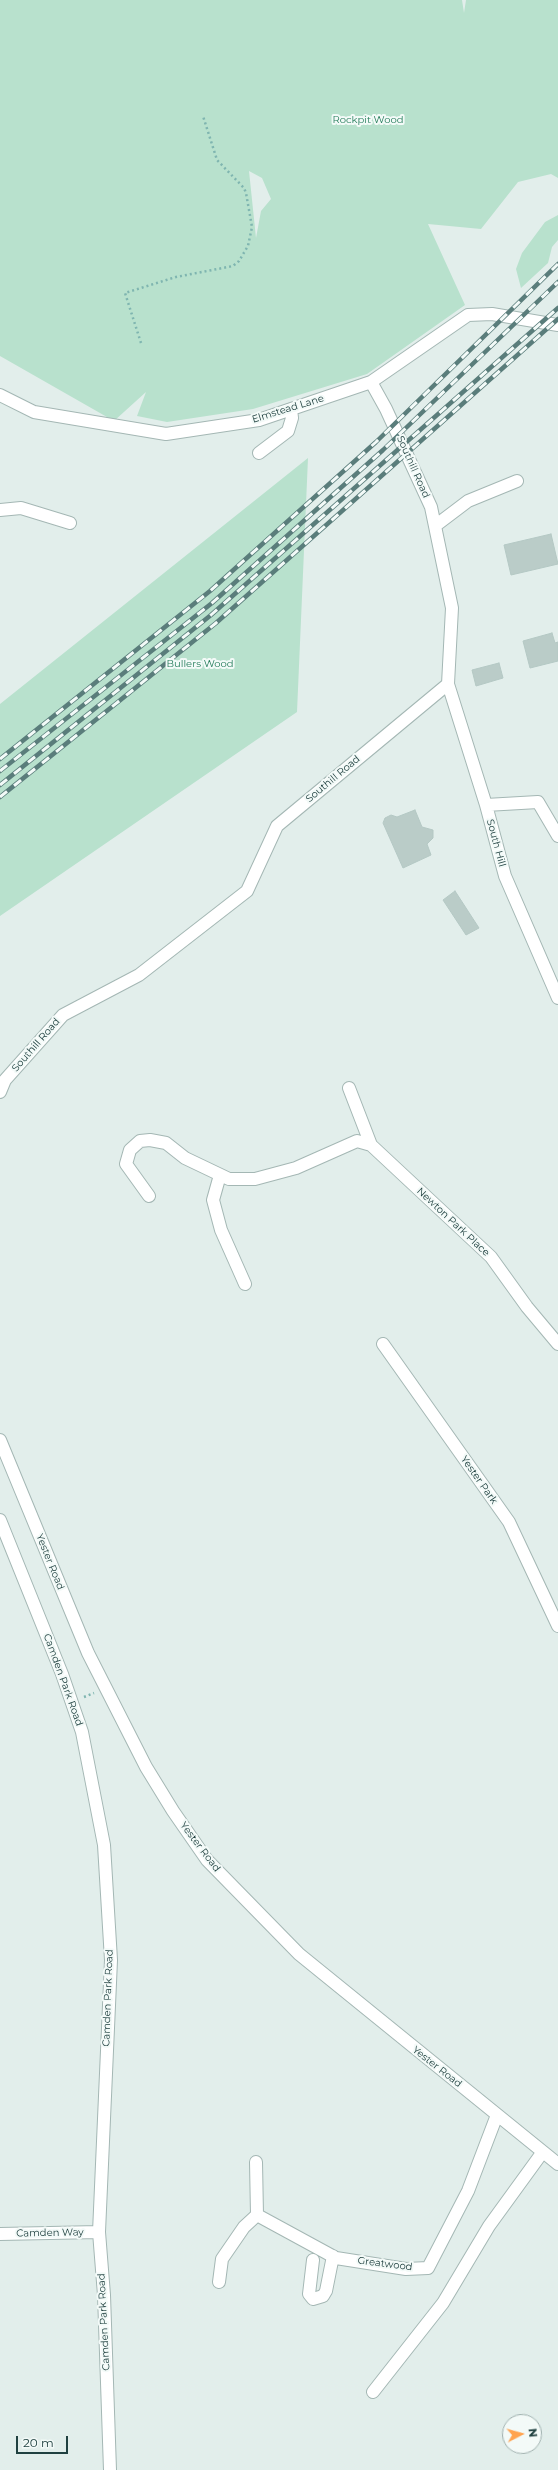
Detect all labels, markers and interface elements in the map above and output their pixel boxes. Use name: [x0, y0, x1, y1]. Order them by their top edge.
park label: Rockpit Wood: [333, 114, 403, 126]
street label: Elmstead Lane: [251, 392, 325, 426]
street label: Southill Road: [394, 434, 432, 500]
park label: Bullers Wood: [166, 658, 234, 670]
street label: Southill Road: [304, 753, 362, 805]
street label: South Hill: [484, 818, 508, 868]
street label: Southill Road: [10, 1016, 62, 1074]
street label: Newton Park Place: [414, 1185, 492, 1259]
street label: Yester Park: [458, 1454, 500, 1506]
street label: Yester Road: [33, 1532, 67, 1592]
street label: Camden Park Road: [41, 1632, 85, 1728]
street label: Yester Road: [177, 1820, 223, 1874]
street label: Camden Park Road: [100, 1949, 116, 2047]
street label: Yester Road: [410, 2044, 464, 2090]
street label: Camden Way: [16, 2226, 84, 2240]
street label: Greatwood: [357, 2255, 413, 2273]
street label: Camden Park Road: [95, 2273, 113, 2371]
north arrow: [502, 2414, 542, 2454]
scale bar: [18, 2428, 70, 2454]
text: N: [526, 2428, 540, 2438]
text: 20 m: [23, 2435, 54, 2450]

